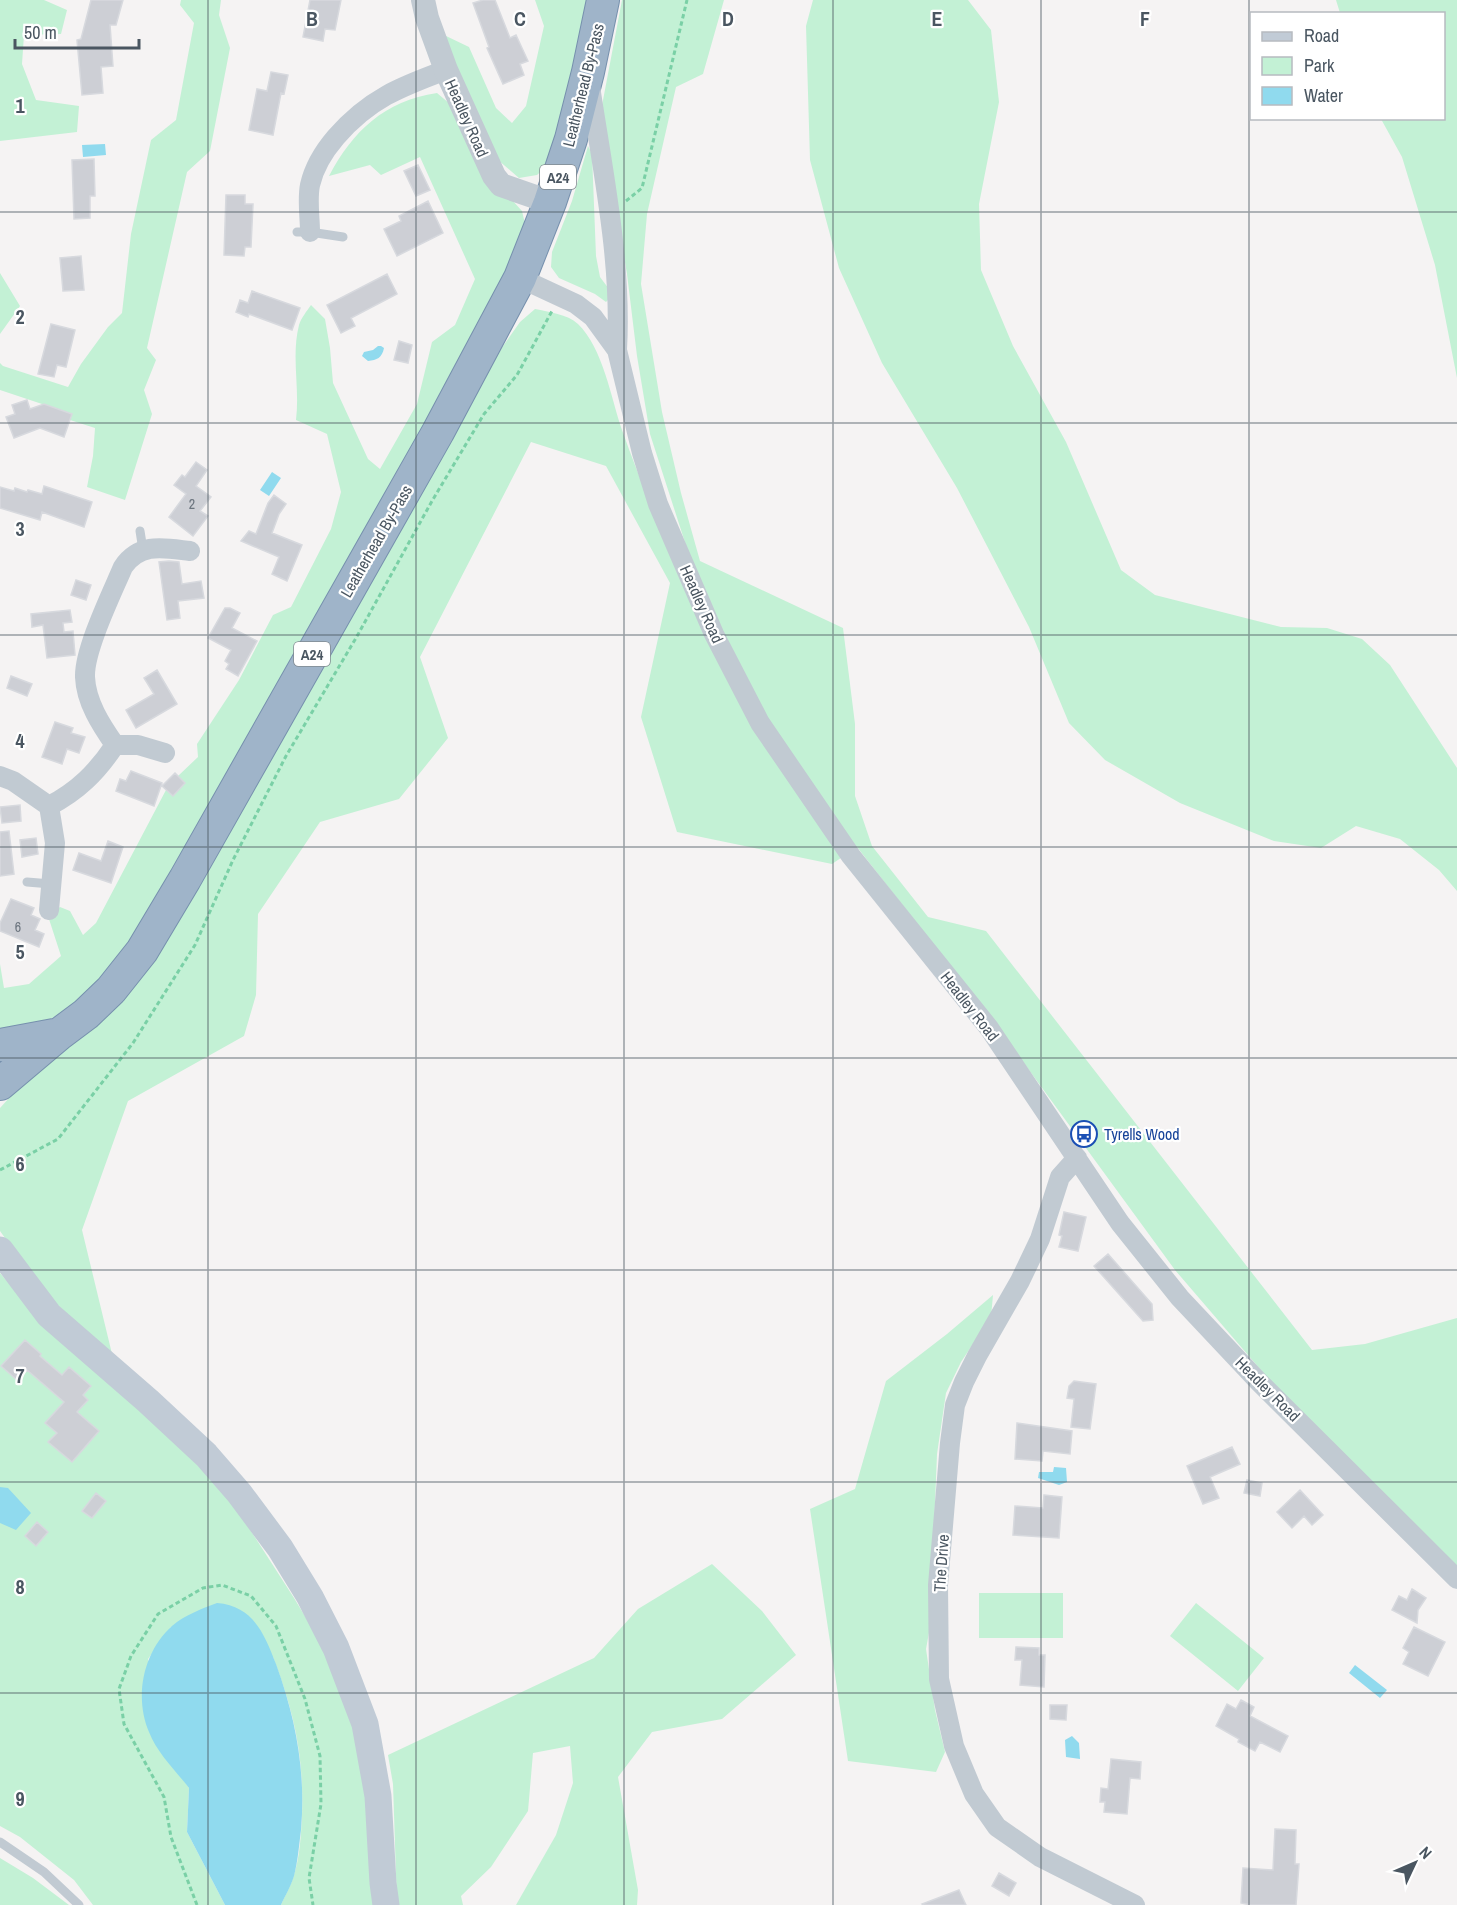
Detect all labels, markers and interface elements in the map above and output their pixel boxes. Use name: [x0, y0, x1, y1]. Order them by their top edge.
text: B: [306, 5, 318, 32]
text: C: [514, 5, 526, 32]
text: D: [722, 5, 734, 32]
text: E: [932, 5, 943, 32]
text: F: [1140, 5, 1150, 32]
scale bar: [15, 12, 140, 50]
legend: [1250, 12, 1445, 120]
text: 50 m: [24, 20, 57, 45]
street label: Leatherhead By-Pass: [557, 21, 609, 149]
text: Road: [1304, 23, 1339, 48]
text: Park: [1304, 53, 1335, 78]
street label: Headley Road: [440, 76, 494, 160]
text: Water: [1304, 83, 1343, 108]
text: 1: [15, 92, 25, 119]
road number: A24: [540, 165, 576, 189]
text: 2: [15, 303, 25, 330]
street label: Leatherhead By-Pass: [335, 481, 417, 601]
house number: 2: [189, 495, 195, 513]
text: 3: [15, 515, 25, 542]
street label: Headley Road: [675, 562, 729, 646]
road number: A24: [294, 642, 330, 666]
text: 4: [15, 727, 25, 754]
house number: 6: [15, 918, 21, 936]
text: 5: [15, 938, 25, 965]
street label: Headley Road: [936, 966, 1004, 1046]
bus stop icon: Tyrells Wood: [1069, 1119, 1099, 1149]
place label: Tyrells Wood: [1104, 1123, 1180, 1145]
text: 6: [15, 1150, 25, 1177]
street label: Headley Road: [1231, 1352, 1305, 1426]
text: 7: [15, 1362, 25, 1389]
street label: The Drive: [928, 1533, 954, 1593]
text: 8: [15, 1573, 25, 1600]
text: 9: [15, 1785, 25, 1812]
north arrow: [1385, 1833, 1445, 1893]
text: N: [1415, 1842, 1437, 1864]

